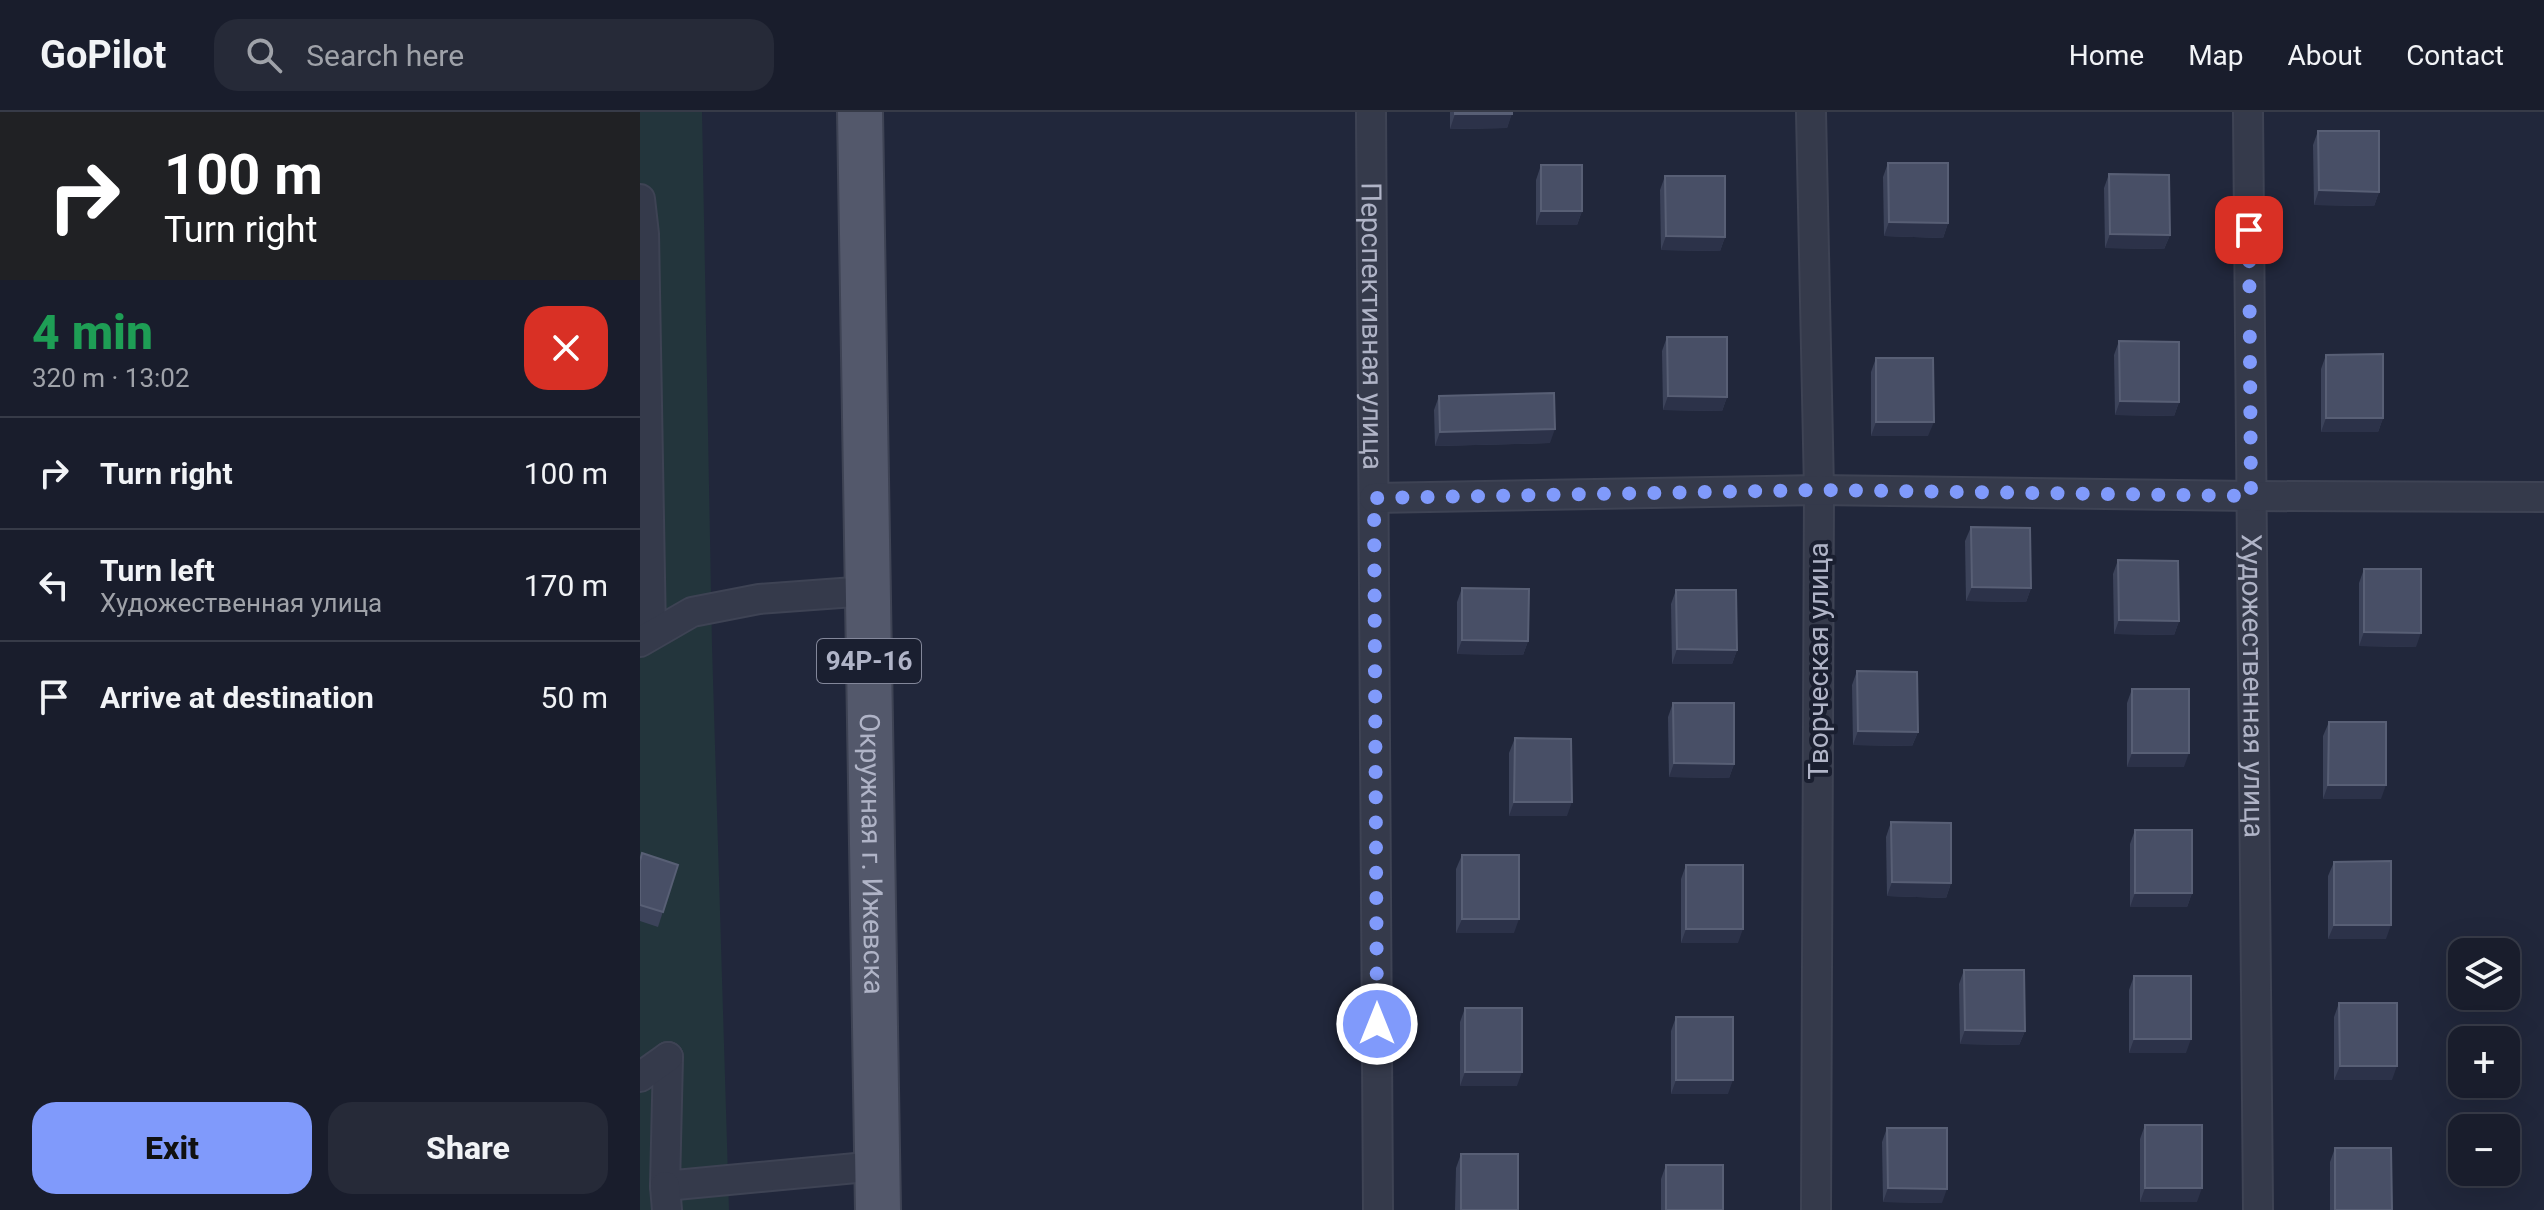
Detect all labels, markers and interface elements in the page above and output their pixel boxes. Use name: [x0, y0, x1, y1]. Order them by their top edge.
search box: [214, 19, 774, 91]
text: GoPilot: [40, 33, 166, 77]
icon: search: [242, 33, 286, 77]
text: Search here: [306, 38, 464, 73]
text: Home: [2069, 39, 2144, 72]
text: Map: [2188, 39, 2244, 72]
text: About: [2288, 39, 2362, 72]
text: Contact: [2406, 39, 2504, 72]
text: 100 m: [164, 142, 323, 208]
icon: right: [32, 144, 136, 248]
street label: Перспективная улица: [1355, 182, 1390, 470]
pin: [2215, 196, 2283, 264]
icon: arrive: [2227, 208, 2271, 252]
text: Turn right: [164, 209, 317, 251]
text: 4 min: [32, 304, 153, 361]
button: close: [524, 306, 608, 390]
text: 320 m · 13:02: [32, 363, 190, 393]
icon: right: [32, 451, 76, 495]
text: Turn right: [100, 456, 233, 491]
text: 100 m: [524, 456, 608, 491]
street label: Художественная улица: [2235, 534, 2271, 838]
street label: Творческая улица: [1802, 542, 1835, 780]
text: Turn left: [100, 553, 215, 588]
icon: left: [32, 563, 76, 607]
text: 170 m: [524, 568, 608, 603]
text: Художественная улица: [100, 588, 382, 618]
road number: 94Р-16: [817, 639, 921, 683]
icon: arrive: [32, 675, 76, 719]
text: Arrive at destination: [100, 680, 374, 715]
text: 50 m: [541, 680, 608, 715]
street label: Окружная г. Ижевска: [853, 713, 891, 995]
map controls: [2448, 938, 2520, 1186]
button: layers: [2448, 938, 2520, 1010]
position arrow: [1335, 982, 1419, 1066]
button: +: [2448, 1026, 2520, 1098]
button: Exit: [32, 1102, 312, 1194]
button: Share: [328, 1102, 608, 1194]
button: −: [2448, 1114, 2520, 1186]

